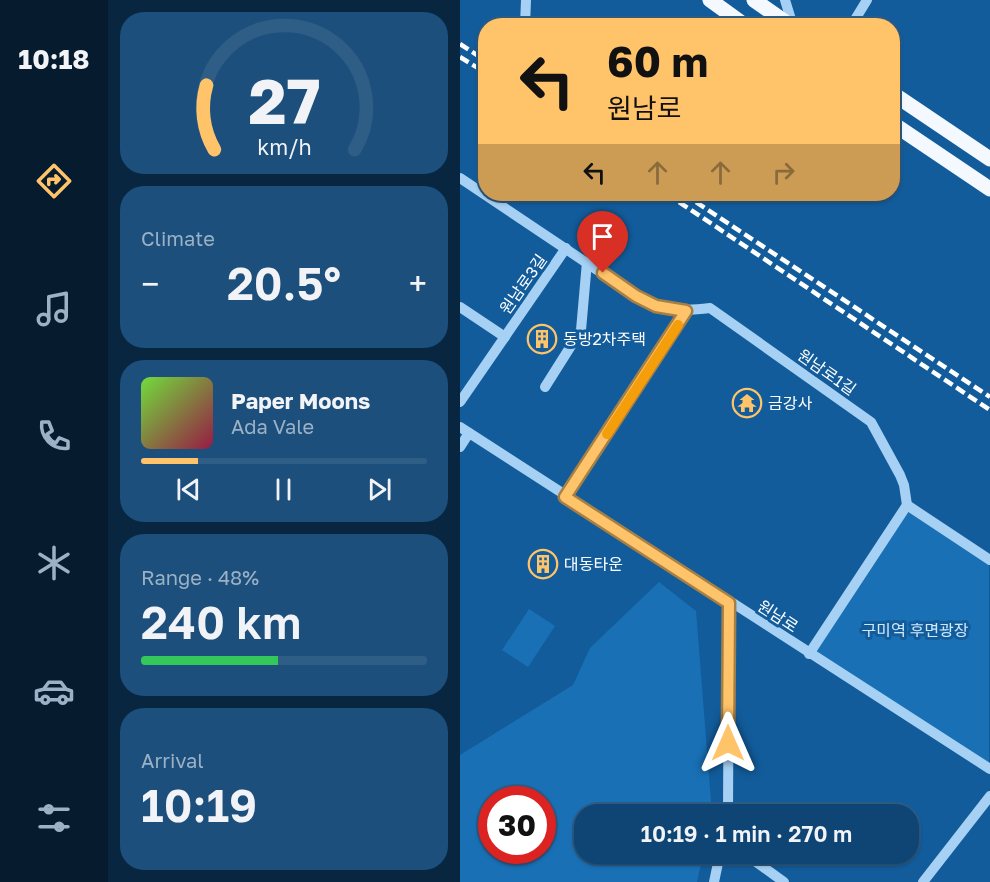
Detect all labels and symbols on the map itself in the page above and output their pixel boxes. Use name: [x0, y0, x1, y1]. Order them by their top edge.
pin: [577, 211, 628, 273]
street label: 원남로3길: [495, 250, 551, 318]
building icon: 동방2차주택: [526, 323, 558, 355]
place label: 동방2차주택: [563, 329, 646, 349]
street label: 원남로1길: [794, 345, 860, 399]
temple icon: 금강사: [731, 387, 763, 419]
place label: 금강사: [768, 393, 812, 413]
building icon: 대동타운: [527, 548, 559, 580]
place label: 대동타운: [564, 554, 623, 574]
street label: 원남로: [754, 596, 802, 637]
park label: 구미역 후면광장: [861, 620, 969, 640]
position arrow: [696, 711, 760, 775]
speed limit sign: 30: [478, 786, 556, 864]

